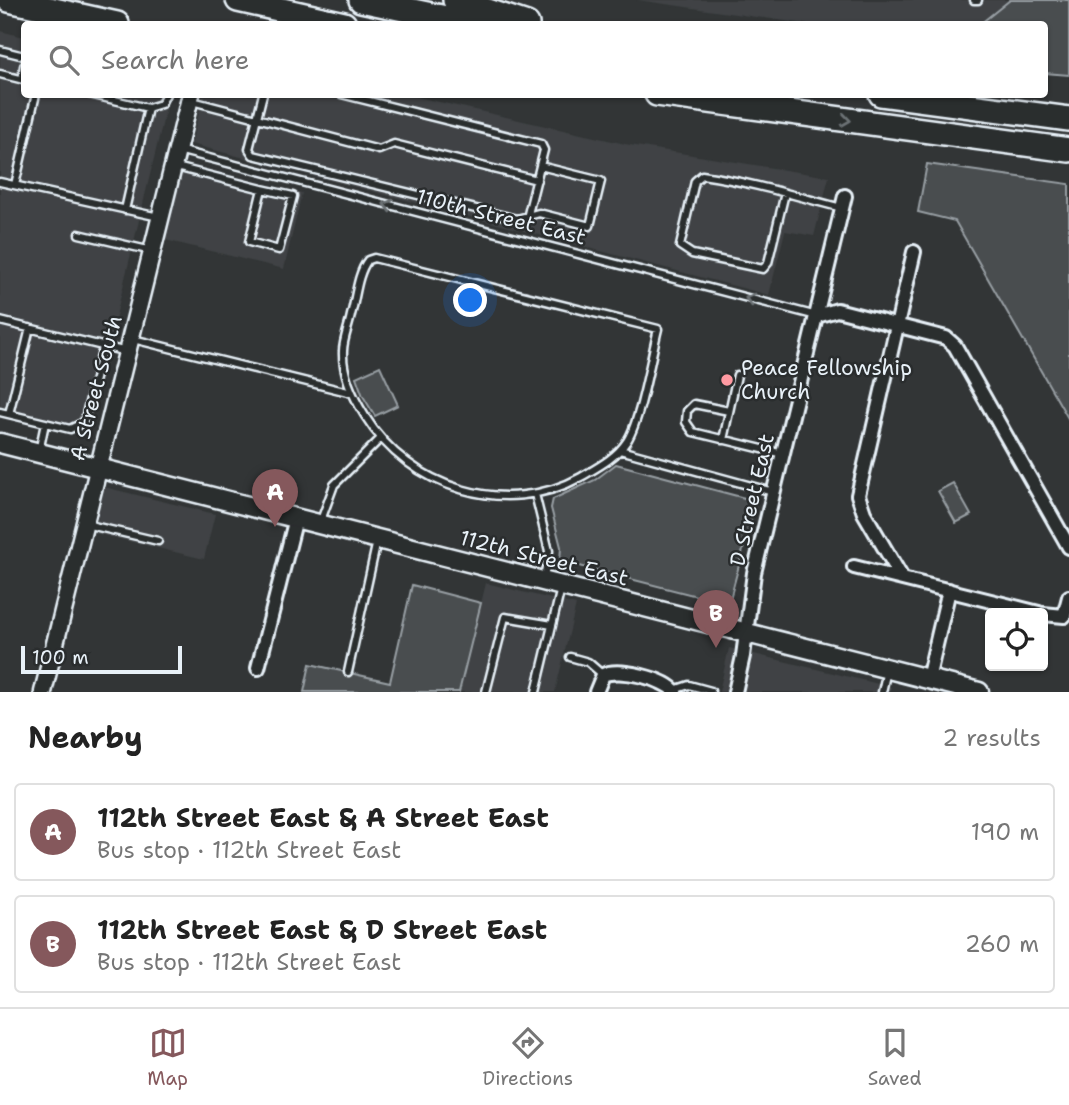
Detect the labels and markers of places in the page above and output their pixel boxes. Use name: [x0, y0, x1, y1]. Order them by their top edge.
place label: Peace Fellowship Church: [741, 354, 912, 406]
marker: Peace Fellowship Church: [719, 372, 735, 388]
pin: A: [252, 469, 298, 527]
pin: B: [693, 590, 739, 648]

